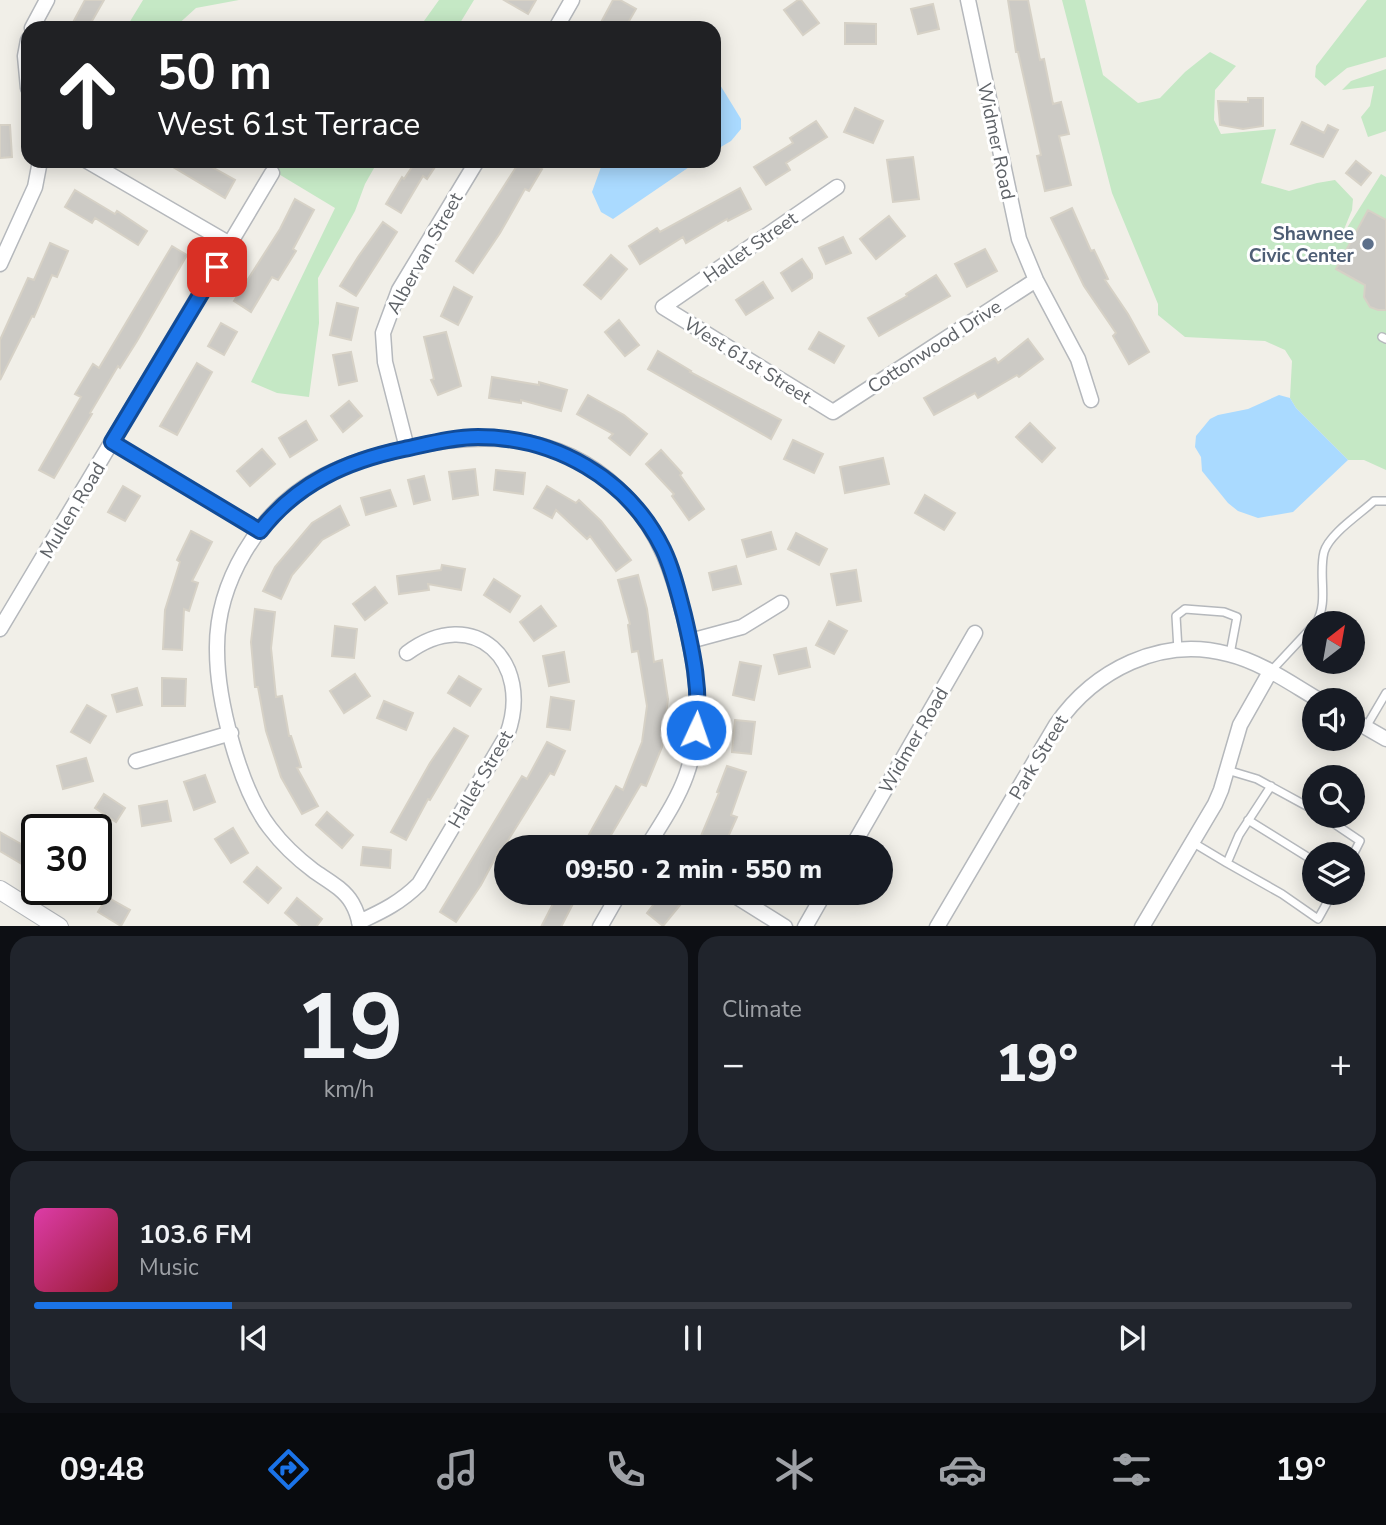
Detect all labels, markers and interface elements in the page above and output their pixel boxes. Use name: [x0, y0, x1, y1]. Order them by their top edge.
text: 50 m: [157, 39, 272, 106]
icon: ahead: [42, 49, 133, 140]
street label: Widmer Road: [971, 80, 1021, 202]
text: West 61st Terrace: [157, 103, 420, 146]
street label: Albervan Street: [381, 188, 469, 319]
street label: Hallet Street: [698, 206, 803, 290]
place label: Shawnee Civic Center: [1249, 221, 1355, 269]
marker: Shawnee Civic Center: [1360, 236, 1376, 252]
pin: [187, 237, 247, 297]
icon: arrive: [198, 248, 236, 286]
street label: Cottonwood Drive: [863, 294, 1007, 400]
street label: West 61st Street: [679, 311, 816, 411]
street label: Mullen Road: [34, 458, 112, 564]
north arrow: [1302, 611, 1365, 674]
map controls: [1302, 611, 1365, 905]
street label: Widmer Road: [873, 683, 955, 798]
button: sound: [1302, 688, 1365, 751]
position arrow: [659, 693, 733, 767]
street label: Park Street: [1003, 710, 1075, 805]
street label: Hallet Street: [442, 725, 520, 833]
button: search: [1302, 765, 1365, 828]
speed limit sign: 30: [21, 814, 112, 905]
button: layers: [1302, 842, 1365, 905]
text: 09:50 · 2 min · 550 m: [565, 852, 822, 887]
text: 19: [294, 966, 404, 1090]
text: Climate: [722, 994, 802, 1025]
text: 19°: [996, 1028, 1078, 1099]
text: −: [722, 1039, 745, 1090]
text: +: [1329, 1039, 1352, 1090]
text: km/h: [324, 1074, 374, 1105]
text: 103.6 FM: [139, 1217, 252, 1252]
text: Music: [139, 1252, 199, 1283]
icon: previous: [235, 1319, 273, 1357]
icon: pause: [674, 1319, 712, 1357]
icon: next: [1113, 1319, 1151, 1357]
icon: directions: [264, 1445, 313, 1494]
icon: music: [433, 1445, 482, 1494]
icon: phone: [601, 1445, 650, 1494]
icon: climate: [770, 1445, 819, 1494]
icon: car: [938, 1445, 987, 1494]
icon: filters: [1107, 1445, 1156, 1494]
text: 09:48: [60, 1448, 145, 1491]
text: 19°: [1276, 1448, 1326, 1491]

